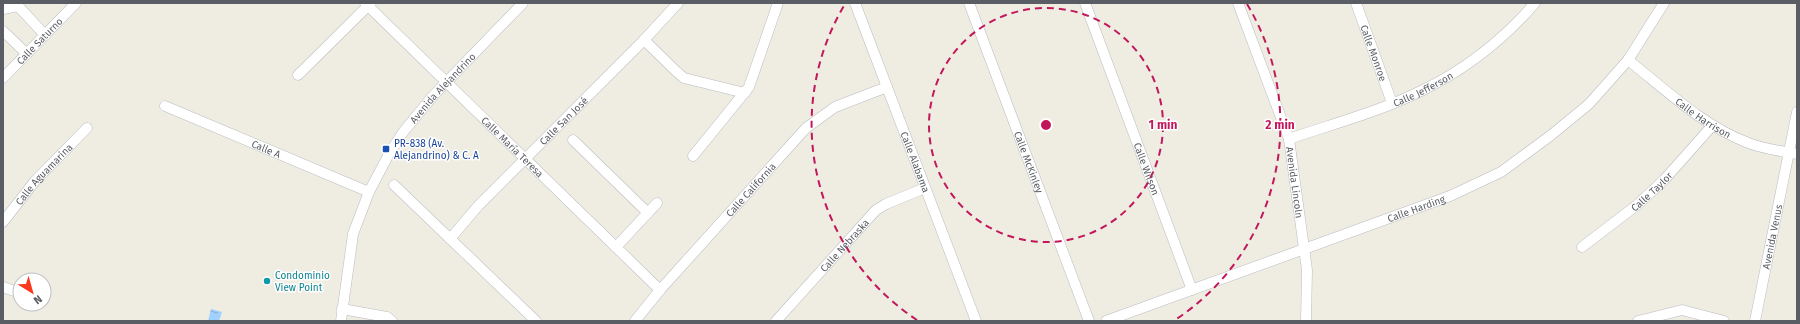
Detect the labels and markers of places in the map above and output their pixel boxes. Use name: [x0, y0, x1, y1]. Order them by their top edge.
centre of rings: [1039, 118, 1053, 132]
place label: PR-838 (Av. Alejandrino) & C. A: [394, 137, 479, 162]
marker: PR-838 (Av. Alejandrino) & C. A: [381, 144, 391, 154]
place label: Condominio View Point: [275, 270, 330, 294]
marker: Condominio View Point: [262, 276, 272, 286]

